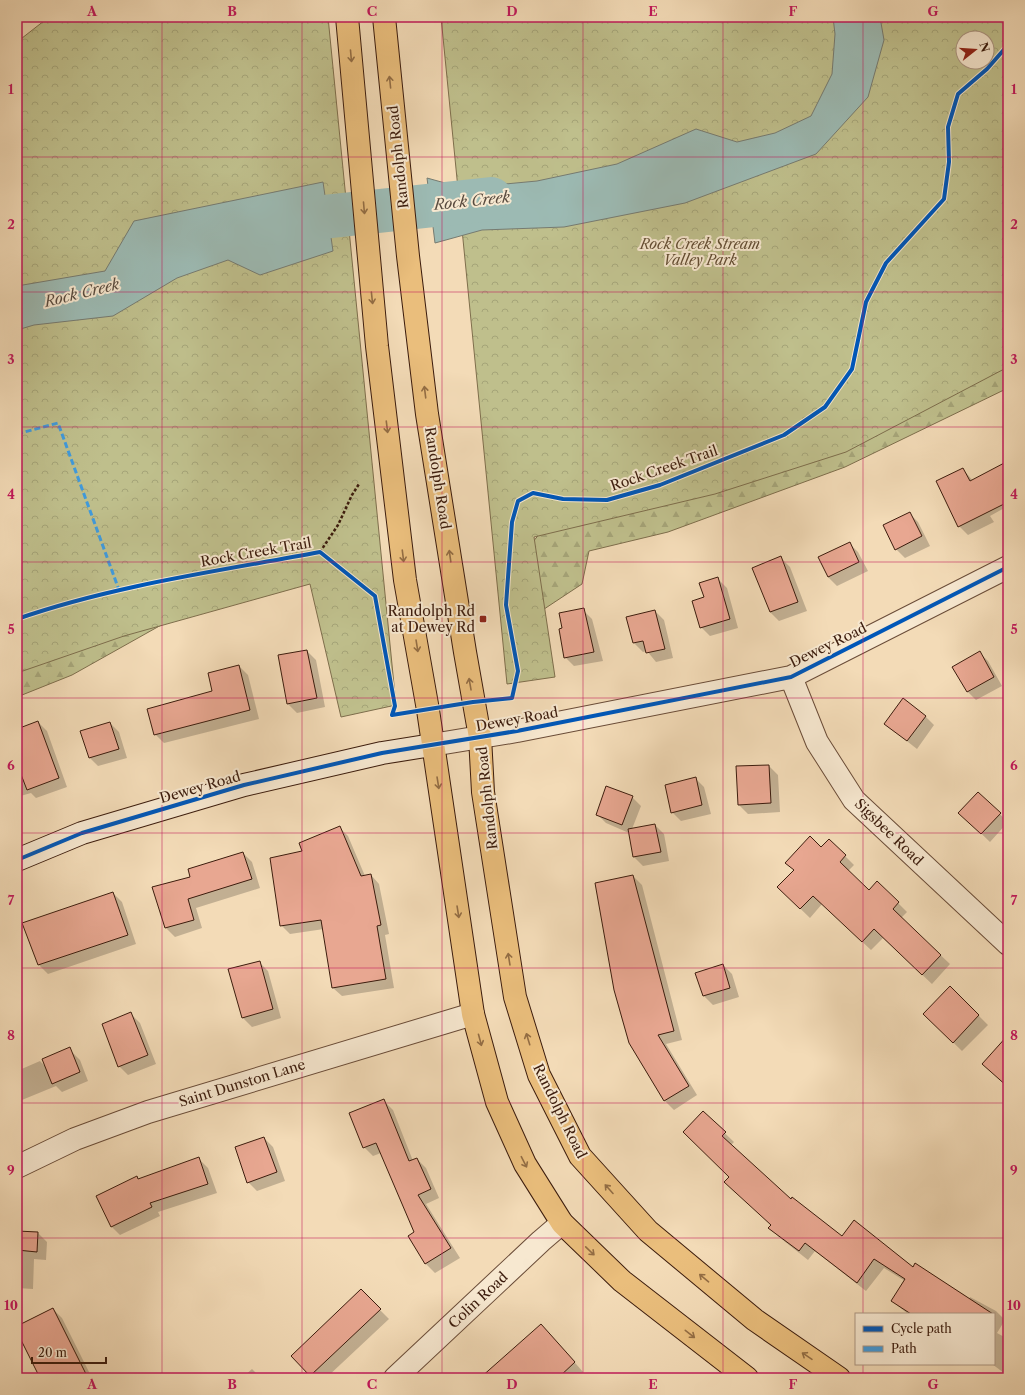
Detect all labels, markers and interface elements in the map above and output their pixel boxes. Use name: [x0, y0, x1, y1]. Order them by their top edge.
text: A: [86, 3, 98, 19]
text: B: [227, 3, 237, 19]
text: C: [367, 3, 377, 19]
text: D: [506, 3, 518, 19]
text: E: [648, 3, 658, 19]
text: F: [789, 3, 798, 19]
text: G: [927, 3, 939, 19]
north arrow: [955, 30, 995, 70]
text: N: [976, 40, 993, 54]
one-way arrow: [347, 49, 354, 62]
one-way arrow: [387, 76, 394, 89]
text: 1: [8, 81, 14, 97]
text: 1: [1011, 81, 1017, 97]
street label: Randolph Road: [384, 104, 412, 209]
water label: Rock Creek: [432, 187, 511, 214]
one-way arrow: [360, 201, 367, 214]
text: 2: [7, 216, 15, 232]
text: 2: [1010, 216, 1018, 232]
park label: Rock Creek Stream Valley Park: [639, 235, 760, 269]
water label: Rock Creek: [42, 274, 121, 311]
one-way arrow: [368, 291, 376, 304]
text: 3: [7, 351, 15, 367]
text: 3: [1010, 351, 1018, 367]
one-way arrow: [421, 386, 428, 399]
one-way arrow: [383, 420, 391, 433]
street label: Randolph Road: [421, 426, 455, 531]
street label: Rock Creek Trail: [608, 441, 720, 495]
text: 4: [7, 486, 15, 502]
text: 4: [1010, 486, 1018, 502]
street label: Rock Creek Trail: [199, 533, 313, 571]
one-way arrow: [399, 549, 406, 562]
one-way arrow: [446, 550, 454, 563]
place label: Randolph Rd at Dewey Rd: [387, 602, 475, 636]
marker: Randolph Rd at Dewey Rd: [478, 614, 488, 624]
street label: Dewey Road: [787, 618, 870, 671]
text: 5: [7, 621, 15, 637]
text: 5: [1010, 621, 1018, 637]
one-way arrow: [413, 639, 421, 652]
one-way arrow: [466, 678, 474, 691]
street label: Dewey Road: [474, 703, 560, 735]
street label: Randolph Road: [473, 745, 501, 850]
text: 6: [7, 757, 15, 773]
text: 6: [1010, 757, 1018, 773]
street label: Dewey Road: [157, 767, 243, 807]
one-way arrow: [434, 776, 442, 789]
street label: Sigsbee Road: [851, 795, 927, 870]
text: 7: [8, 892, 15, 908]
text: 7: [1011, 892, 1018, 908]
one-way arrow: [454, 905, 462, 918]
one-way arrow: [505, 953, 513, 966]
text: 8: [7, 1027, 15, 1043]
text: 8: [1010, 1027, 1018, 1043]
one-way arrow: [477, 1033, 484, 1046]
one-way arrow: [524, 1033, 531, 1046]
street label: Saint Dunston Lane: [177, 1055, 308, 1111]
street label: Randolph Road: [529, 1061, 591, 1162]
one-way arrow: [521, 1155, 528, 1167]
text: 9: [7, 1162, 15, 1178]
text: 9: [1010, 1162, 1018, 1178]
one-way arrow: [605, 1184, 614, 1194]
one-way arrow: [585, 1246, 595, 1255]
street label: Colin Road: [444, 1268, 512, 1332]
one-way arrow: [698, 1273, 709, 1282]
text: 10: [4, 1297, 18, 1313]
text: 10: [1007, 1297, 1021, 1313]
legend: [855, 1313, 995, 1365]
text: Cycle path: [891, 1321, 952, 1336]
one-way arrow: [684, 1330, 695, 1338]
scale bar: [32, 1339, 106, 1365]
text: Path: [891, 1341, 917, 1356]
text: 20 m: [38, 1345, 67, 1360]
one-way arrow: [802, 1352, 813, 1360]
text: A: [86, 1376, 98, 1392]
text: B: [227, 1376, 237, 1392]
text: C: [367, 1376, 377, 1392]
text: D: [506, 1376, 518, 1392]
text: E: [648, 1376, 658, 1392]
text: F: [789, 1376, 798, 1392]
text: G: [927, 1376, 939, 1392]

